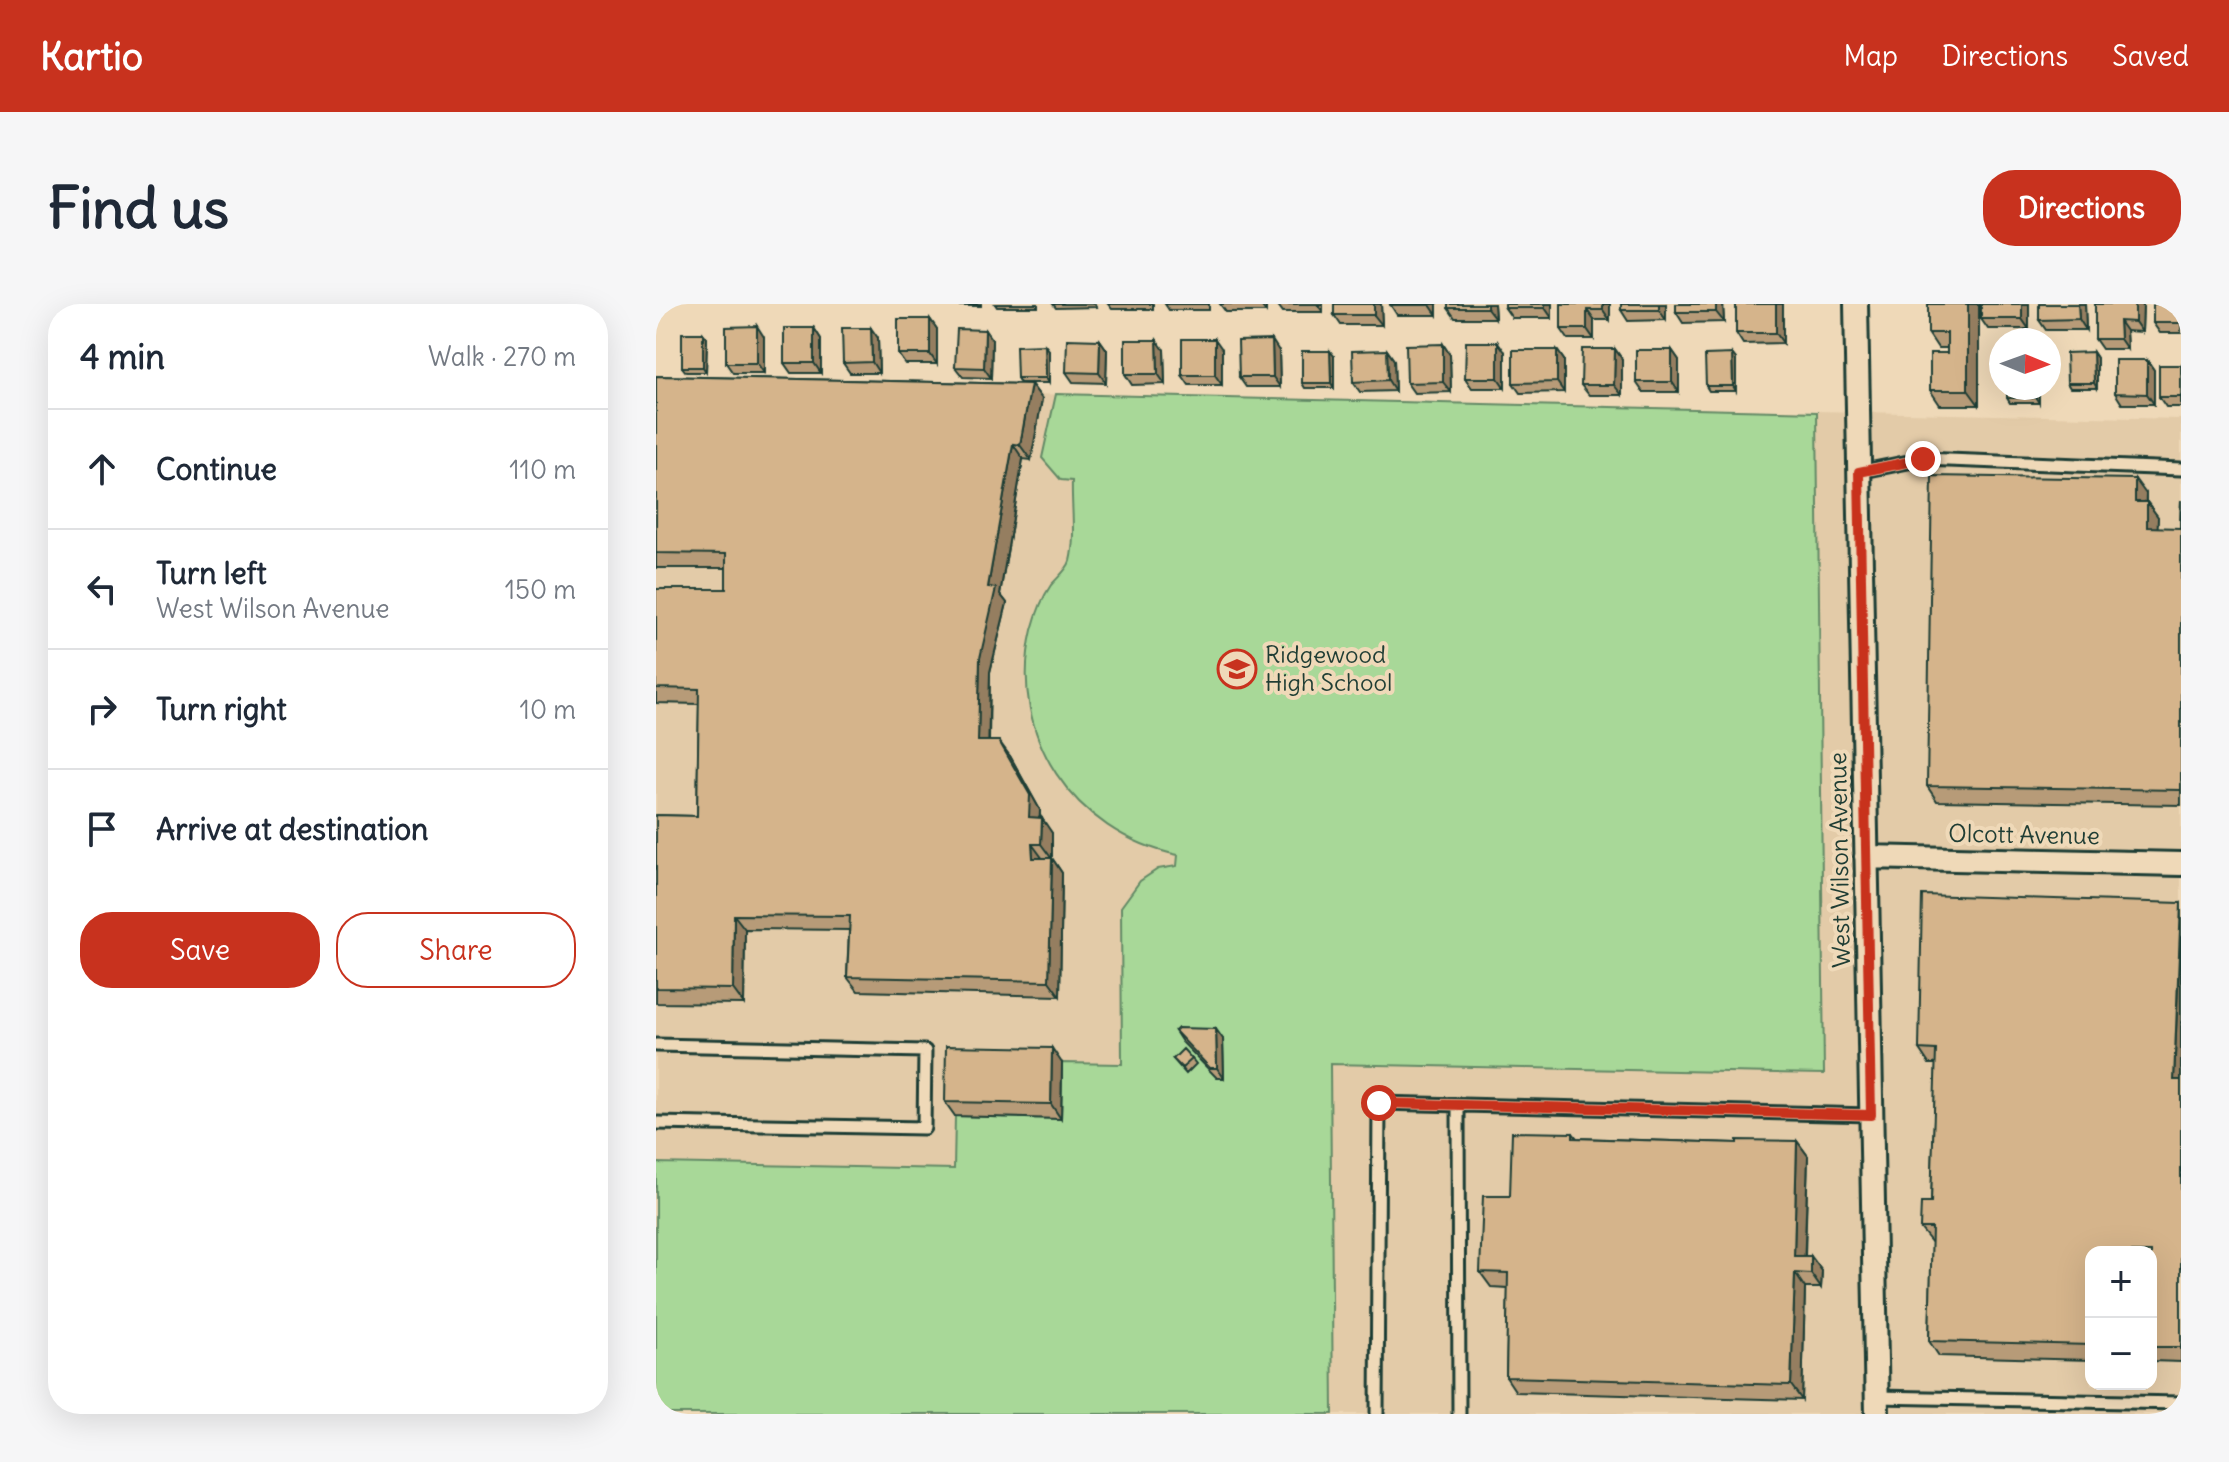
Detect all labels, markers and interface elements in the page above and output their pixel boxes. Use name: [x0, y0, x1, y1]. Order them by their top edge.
text: Kartio: [40, 33, 143, 80]
text: Map: [1843, 38, 1898, 74]
text: Directions: [1942, 38, 2068, 74]
text: Saved: [2112, 38, 2189, 74]
button: Directions: [1983, 170, 2181, 246]
text: Find us: [48, 173, 229, 243]
north arrow: [1989, 328, 2061, 400]
text: 4 min: [80, 335, 165, 378]
text: Walk · 270 m: [428, 340, 576, 373]
route end: [1905, 441, 1941, 477]
icon: ahead: [80, 447, 124, 491]
text: Continue: [156, 450, 277, 488]
text: 110 m: [509, 453, 576, 486]
text: Turn left: [156, 554, 267, 592]
icon: left: [80, 567, 124, 611]
text: 150 m: [505, 573, 576, 606]
text: West Wilson Avenue: [156, 592, 390, 625]
place label: Ridgewood High School: [1265, 639, 1392, 697]
school or university icon: Ridgewood High School: [1216, 648, 1258, 690]
icon: right: [80, 687, 124, 731]
text: Turn right: [156, 690, 287, 728]
text: 10 m: [520, 693, 576, 726]
street label: West Wilson Avenue: [1822, 752, 1856, 968]
icon: arrive: [80, 807, 124, 851]
text: Arrive at destination: [156, 810, 428, 848]
street label: Olcott Avenue: [1948, 818, 2100, 850]
button: Save: [80, 912, 320, 988]
button: Share: [336, 912, 576, 988]
route start: [1361, 1085, 1397, 1121]
map controls: [2085, 1246, 2157, 1390]
button: +: [2085, 1246, 2157, 1318]
button: −: [2085, 1318, 2157, 1390]

